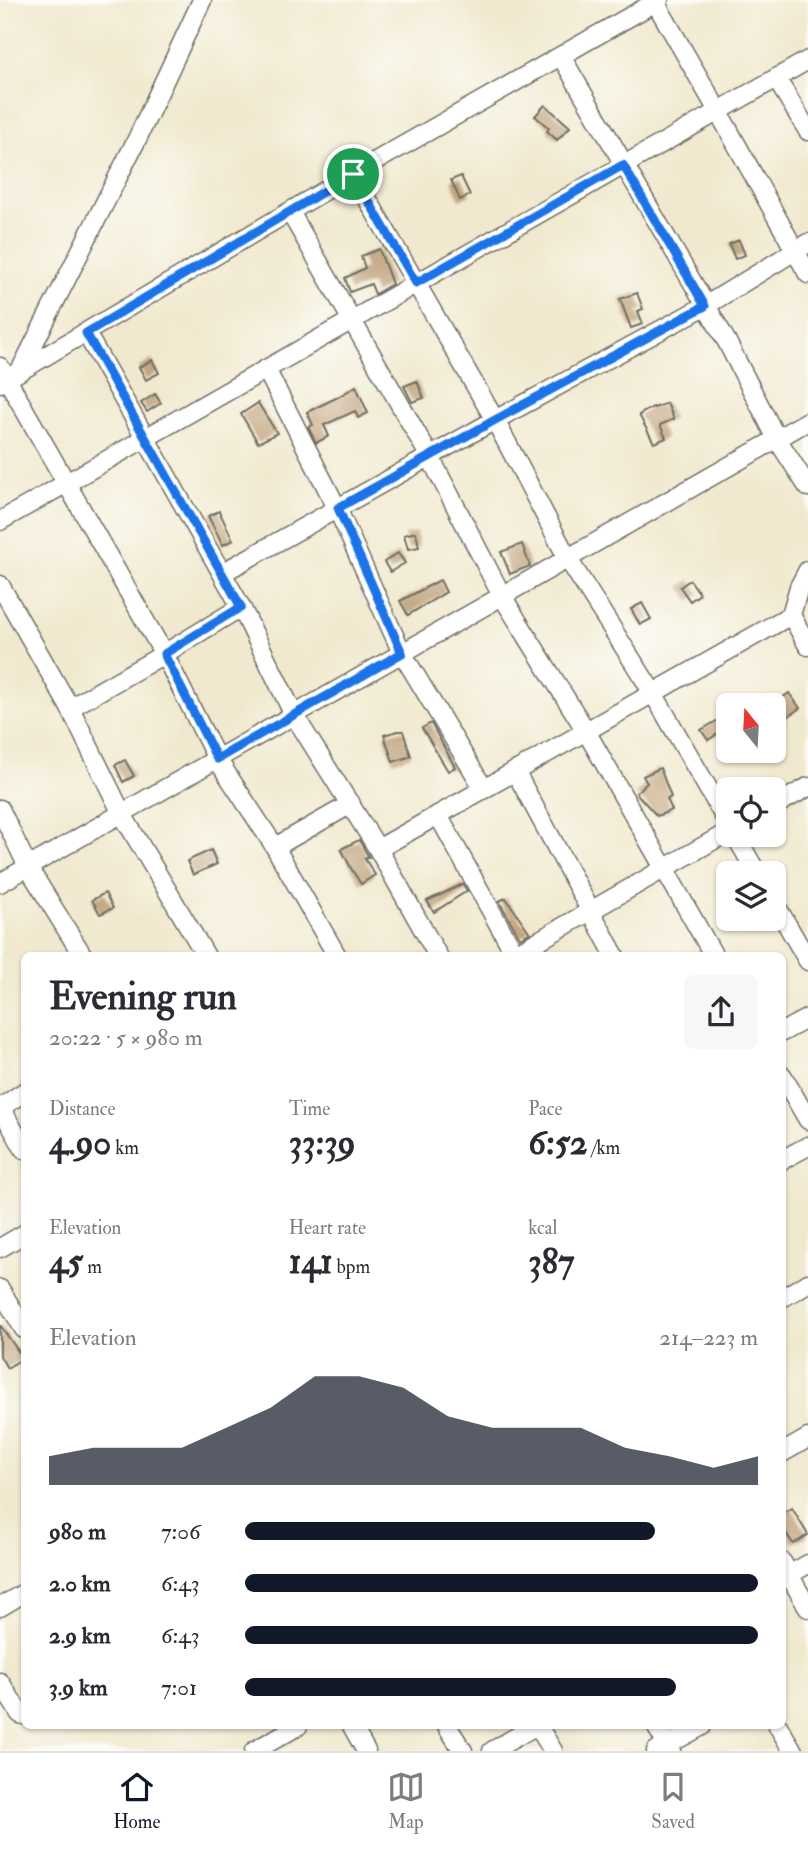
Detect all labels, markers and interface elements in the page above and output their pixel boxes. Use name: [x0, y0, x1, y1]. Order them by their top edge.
pin: [323, 144, 383, 204]
icon: arrive: [334, 155, 372, 193]
north arrow: [716, 693, 786, 763]
map controls: [716, 693, 786, 931]
button: locate: [716, 777, 786, 847]
button: layers: [716, 861, 786, 931]
text: Evening run: [49, 973, 237, 1021]
button: share: [684, 975, 758, 1049]
text: 20:22 · 5 × 980 m: [49, 1023, 203, 1052]
text: Distance: [49, 1097, 115, 1121]
text: Time: [289, 1097, 330, 1121]
text: Pace: [528, 1097, 562, 1121]
text: 4.90: [49, 1121, 111, 1165]
text: 33:39: [289, 1121, 356, 1165]
text: 6:52: [528, 1121, 588, 1165]
text: km: [111, 1136, 139, 1160]
text: /km: [588, 1136, 620, 1160]
text: Elevation: [49, 1216, 121, 1240]
text: Heart rate: [289, 1216, 366, 1240]
text: kcal: [528, 1216, 557, 1240]
text: 45: [49, 1240, 83, 1284]
text: 141: [289, 1240, 333, 1284]
text: 387: [528, 1240, 574, 1284]
text: m: [83, 1255, 102, 1279]
text: bpm: [333, 1255, 370, 1279]
text: Elevation: [49, 1323, 137, 1352]
text: 214–223 m: [659, 1323, 758, 1352]
text: 980 m: [49, 1517, 106, 1546]
text: 7:06: [161, 1517, 201, 1546]
text: 2.0 km: [49, 1569, 111, 1598]
text: 6:43: [161, 1569, 200, 1598]
text: 2.9 km: [49, 1621, 111, 1650]
text: 6:43: [161, 1621, 200, 1650]
text: 3.9 km: [49, 1673, 108, 1702]
text: 7:01: [161, 1673, 197, 1702]
tab: Home: [113, 1768, 160, 1834]
tab: Map: [387, 1768, 425, 1834]
tab: Saved: [651, 1768, 695, 1834]

